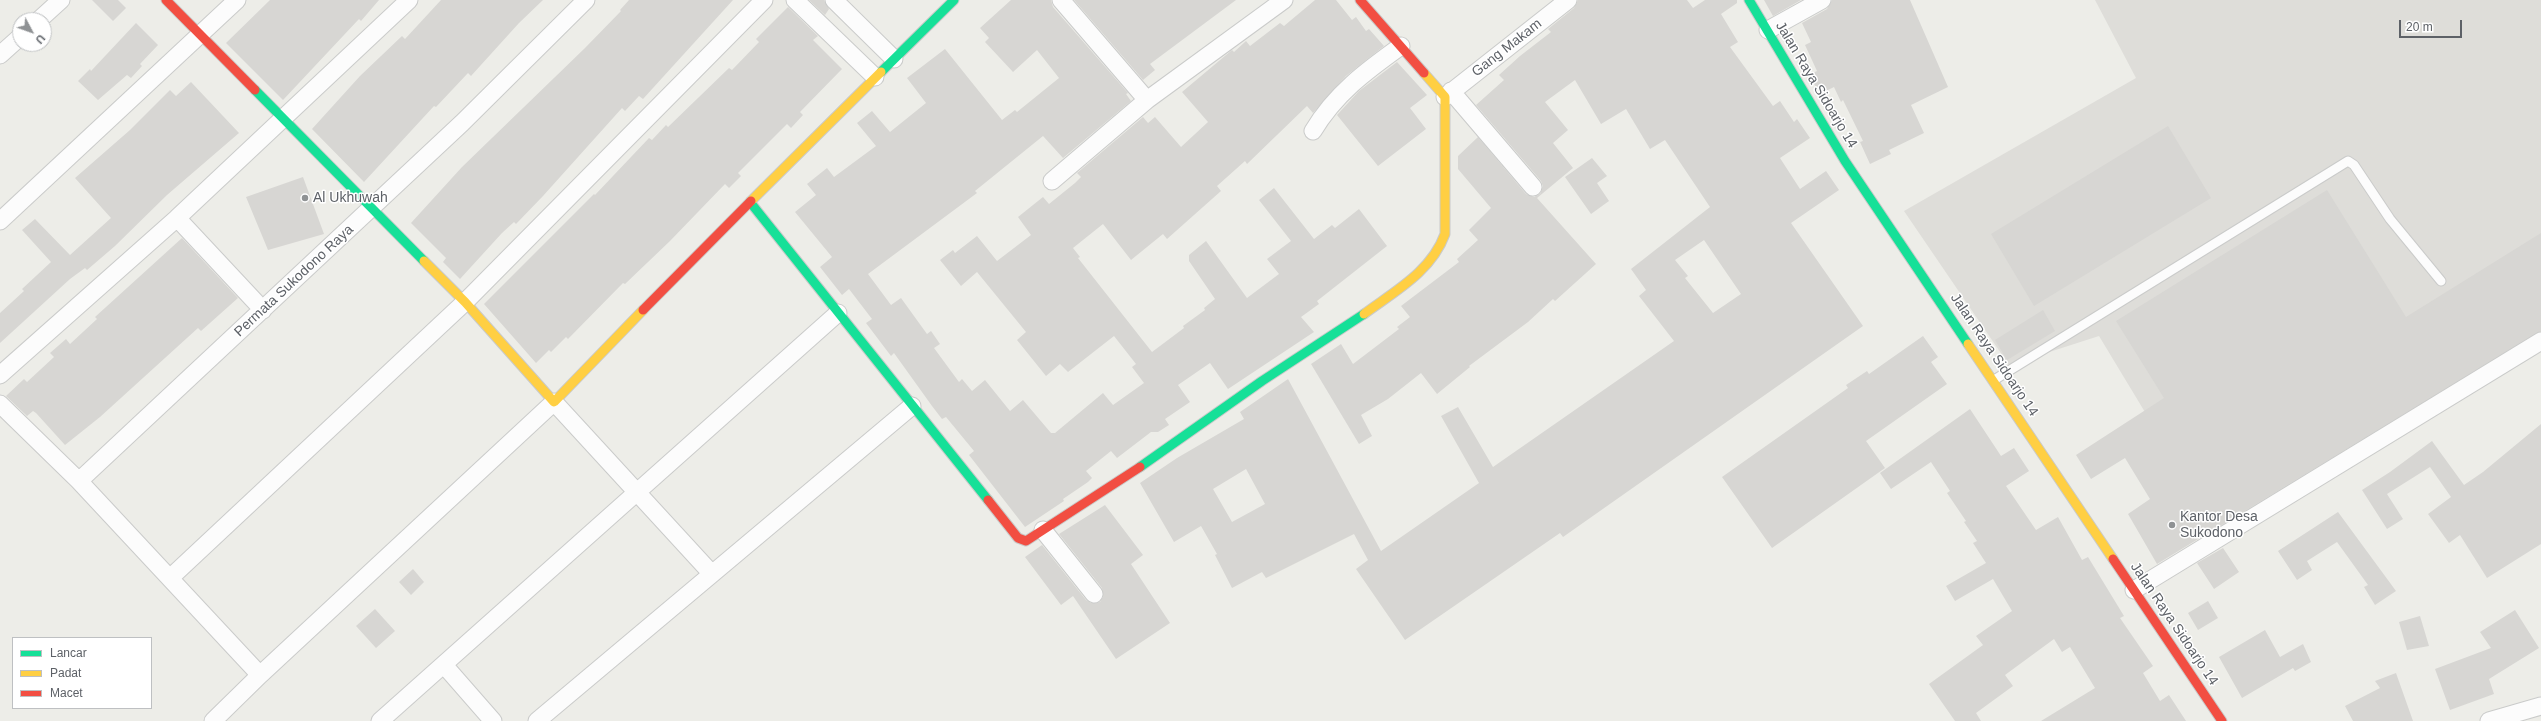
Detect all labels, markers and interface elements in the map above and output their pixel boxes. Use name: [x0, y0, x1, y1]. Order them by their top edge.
north arrow: [12, 12, 52, 52]
scale bar: [2401, 12, 2464, 38]
street label: Gang Makam: [1469, 16, 1545, 80]
street label: Jalan Raya Sidoarjo 14: [1772, 19, 1860, 151]
text: 20 m: [2406, 20, 2433, 34]
text: U: [33, 32, 47, 46]
place label: Al Ukhuwah: [313, 190, 388, 206]
marker: Al Ukhuwah: [300, 193, 310, 203]
street label: Permata Sukodono Raya: [231, 222, 357, 340]
street label: Jalan Raya Sidoarjo 14: [1947, 290, 2041, 420]
place label: Kantor Desa Sukodono: [2180, 509, 2258, 542]
marker: Kantor Desa Sukodono: [2167, 520, 2177, 530]
street label: Jalan Raya Sidoarjo 14: [2127, 559, 2221, 689]
legend: [12, 637, 152, 709]
text: Lancar: [50, 646, 87, 660]
text: Padat: [50, 666, 81, 680]
text: Macet: [50, 686, 83, 700]

